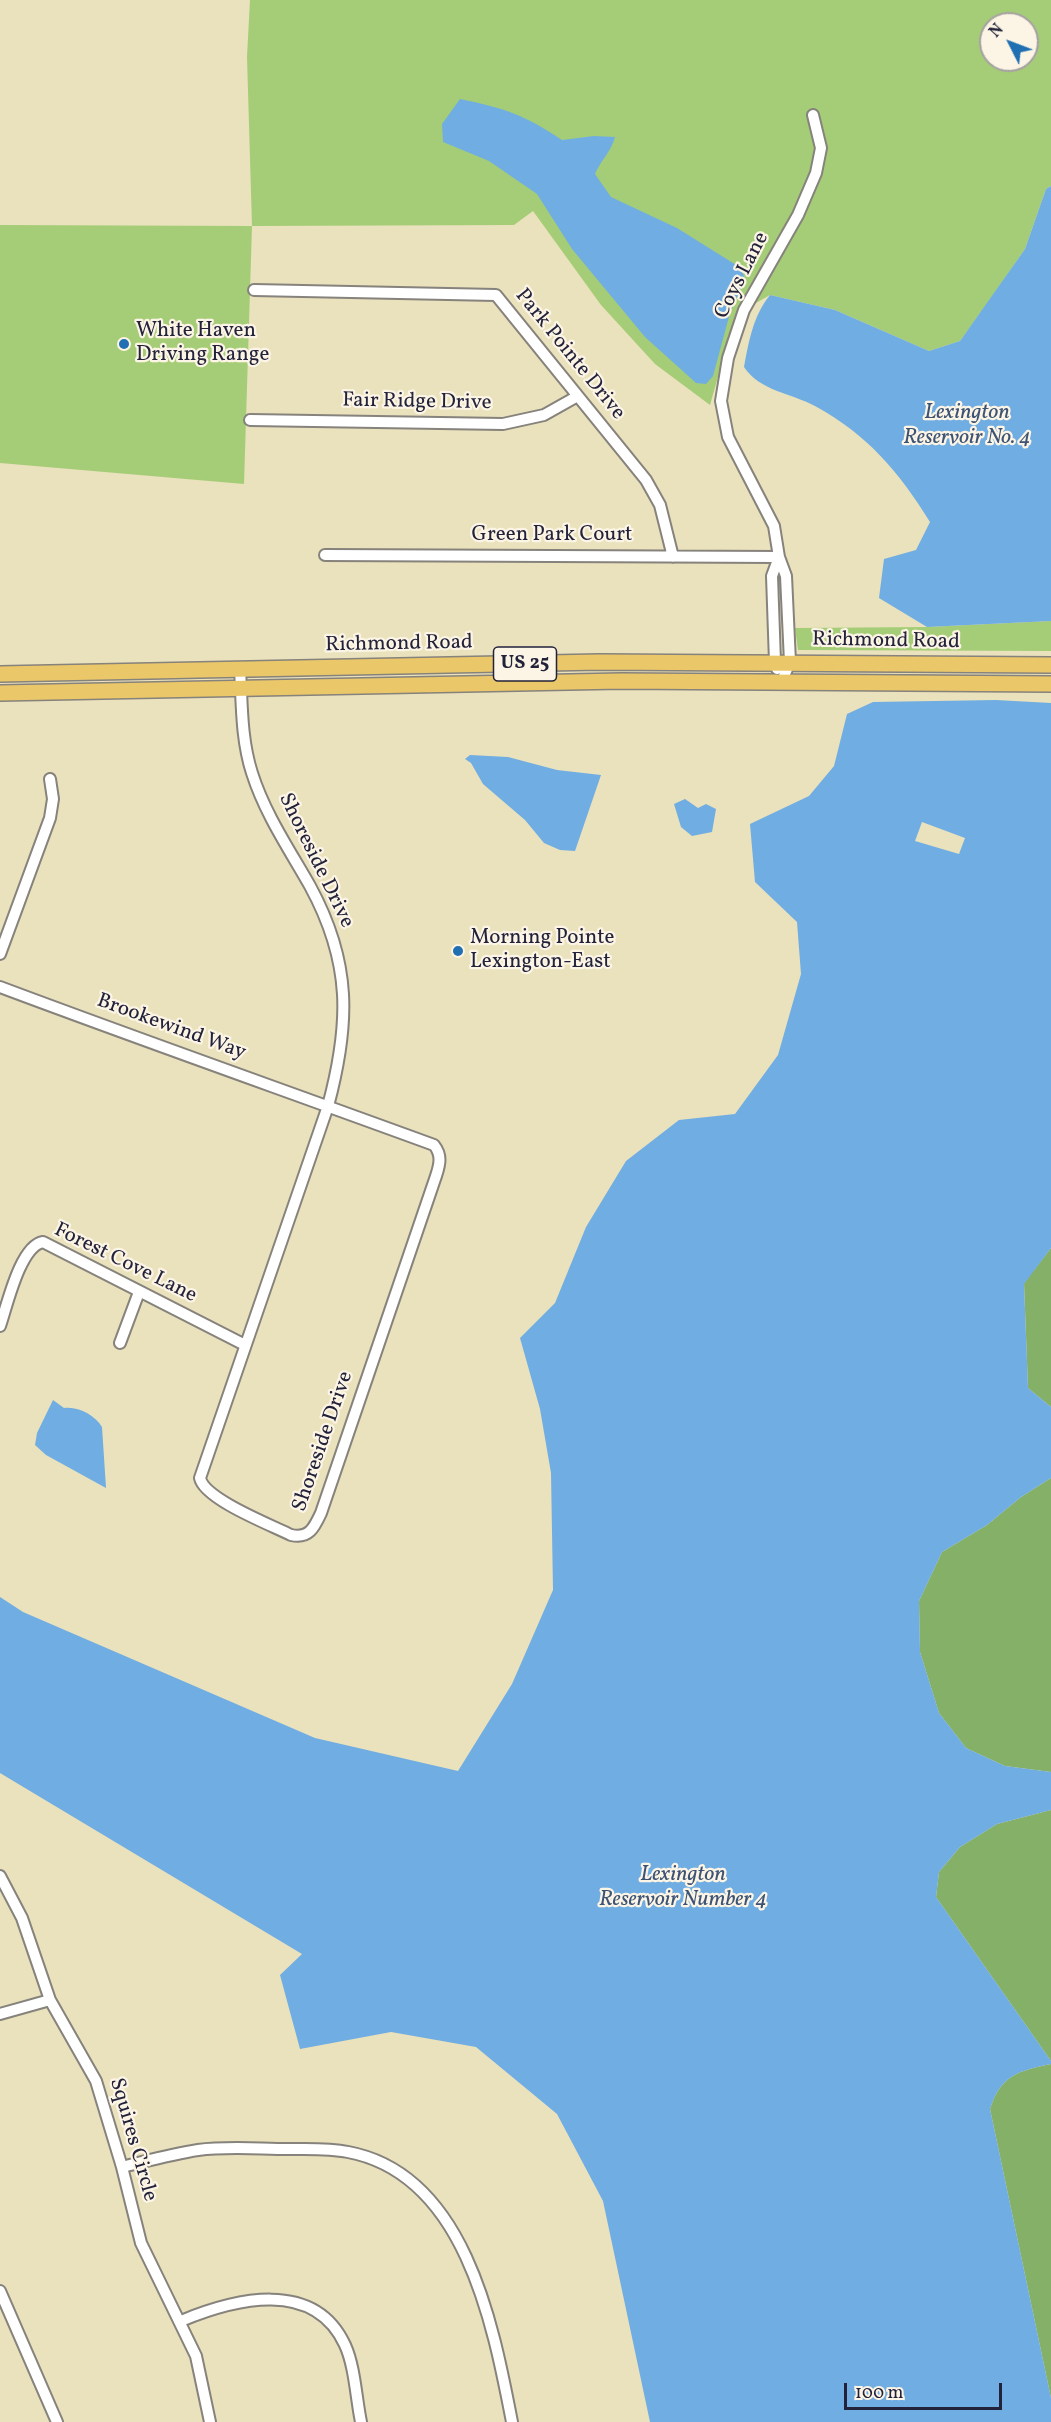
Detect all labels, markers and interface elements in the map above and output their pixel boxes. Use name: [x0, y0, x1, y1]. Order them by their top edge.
north arrow: [979, 12, 1039, 72]
text: N: [985, 20, 1009, 43]
street label: Coys Lane: [710, 228, 776, 324]
street label: Park Pointe Drive: [508, 284, 630, 426]
place label: White Haven Driving Range: [136, 319, 269, 369]
marker: White Haven Driving Range: [117, 337, 131, 351]
street label: Fair Ridge Drive: [342, 389, 492, 417]
water label: Lexington Reservoir No. 4: [903, 401, 1031, 452]
street label: Green Park Court: [472, 523, 632, 549]
street label: Richmond Road: [812, 628, 960, 656]
street label: Richmond Road: [325, 631, 473, 659]
road number: US 25: [494, 647, 556, 681]
street label: Shoreside Drive: [272, 790, 358, 932]
place label: Morning Pointe Lexington-East: [470, 926, 614, 976]
marker: Morning Pointe Lexington-East: [451, 944, 465, 958]
street label: Brookewind Way: [93, 989, 249, 1067]
street label: Forest Cove Lane: [50, 1219, 200, 1309]
street label: Shoreside Drive: [288, 1369, 360, 1515]
water label: Lexington Reservoir Number 4: [599, 1863, 767, 1915]
street label: Squires Circle: [102, 2075, 162, 2205]
scale bar: [847, 2371, 1004, 2409]
text: 100 m: [855, 2381, 904, 2406]

